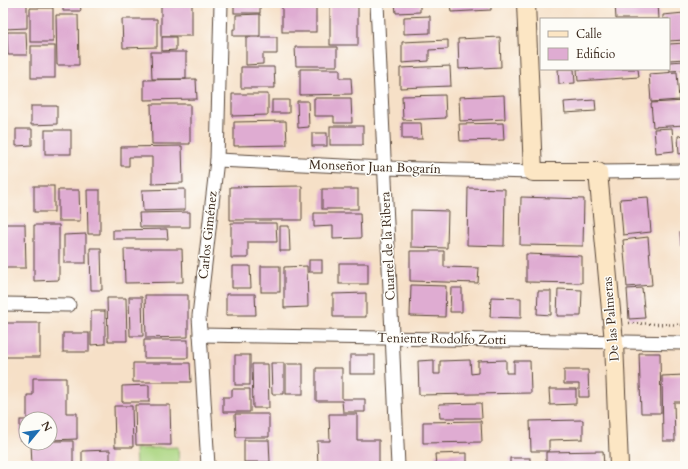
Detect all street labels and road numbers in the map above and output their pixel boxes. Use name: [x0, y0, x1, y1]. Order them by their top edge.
street label: Monseñor Juan Bogarín: [309, 156, 442, 178]
street label: Carlos Giménez: [194, 190, 222, 280]
street label: Cuartel de la Ribera: [376, 191, 400, 301]
street label: De las Palmeras: [598, 276, 624, 362]
street label: Teniente Rodolfo Zotti: [377, 329, 507, 349]

